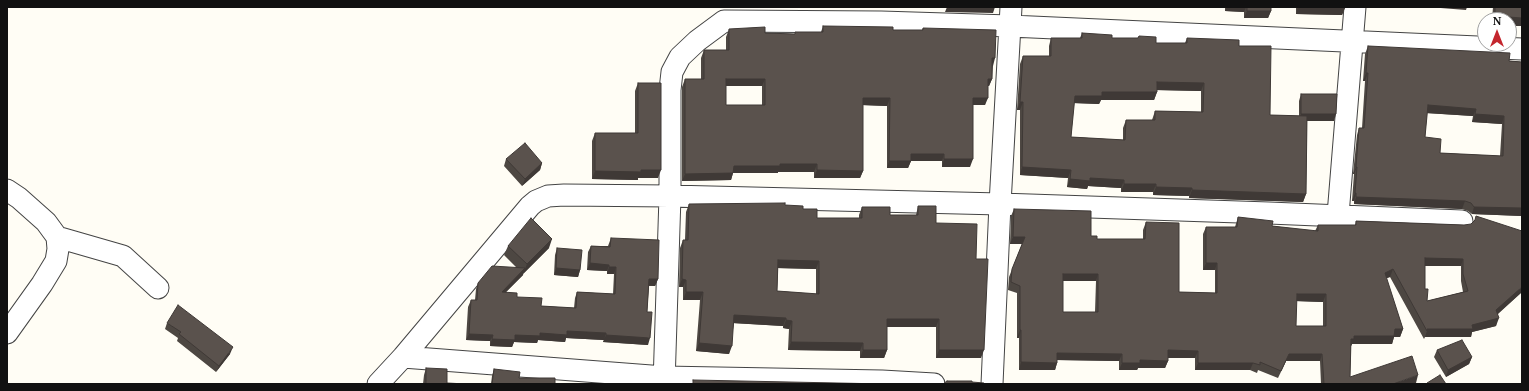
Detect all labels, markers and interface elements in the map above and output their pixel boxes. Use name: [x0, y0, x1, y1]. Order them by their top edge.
north arrow: [1477, 12, 1517, 52]
text: N: [1493, 13, 1501, 28]

